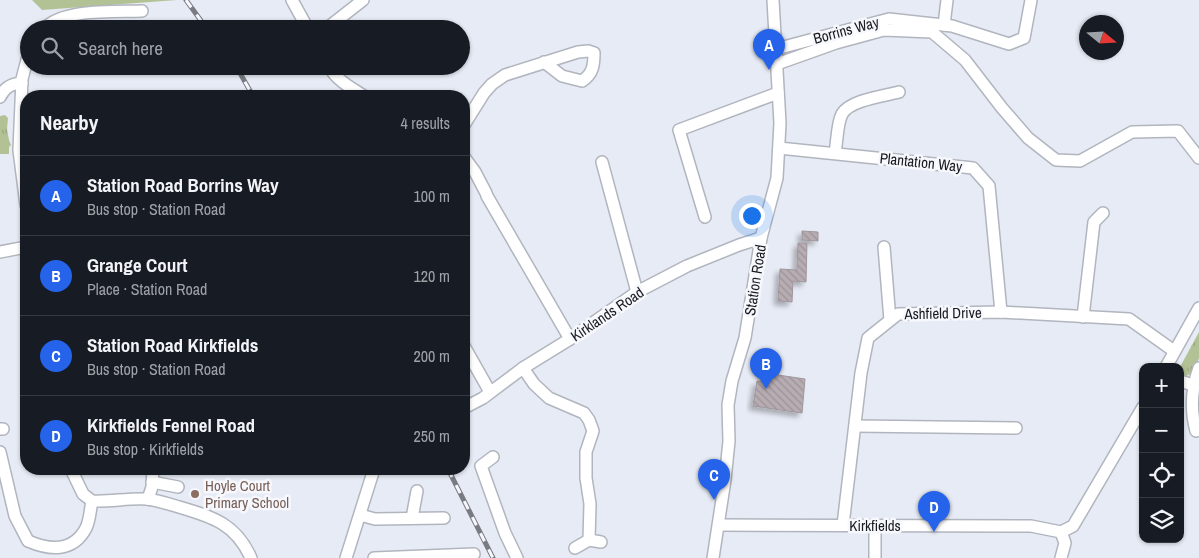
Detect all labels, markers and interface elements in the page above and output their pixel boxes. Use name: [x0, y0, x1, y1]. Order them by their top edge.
street label: Borrins Way: [811, 11, 882, 49]
north arrow: [1079, 15, 1124, 60]
search box: [20, 20, 470, 75]
pin: A: [753, 29, 785, 70]
icon: search: [38, 34, 66, 62]
text: Search here: [78, 35, 163, 61]
text: Nearby: [40, 108, 98, 137]
text: 4 results: [400, 112, 450, 134]
street label: Plantation Way: [879, 147, 964, 177]
text: Station Road Borrins Way: [87, 172, 279, 198]
text: A: [51, 185, 61, 207]
text: 100 m: [414, 185, 450, 207]
text: Bus stop · Station Road: [87, 198, 226, 220]
your location: [739, 203, 765, 229]
street label: Station Road: [739, 243, 771, 317]
text: Grange Court: [87, 252, 187, 278]
text: B: [51, 265, 61, 287]
text: 120 m: [414, 265, 450, 287]
text: Place · Station Road: [87, 278, 207, 300]
street label: Kirklands Road: [566, 282, 648, 346]
street label: Ashfield Drive: [903, 302, 982, 324]
text: Station Road Kirkfields: [87, 332, 258, 358]
text: C: [51, 345, 61, 367]
text: 200 m: [414, 345, 450, 367]
pin: B: [750, 348, 782, 389]
text: Bus stop · Station Road: [87, 358, 226, 380]
map controls: [1139, 363, 1184, 543]
button: +: [1139, 363, 1184, 408]
button: −: [1139, 408, 1184, 453]
text: Kirkfields Fennel Road: [87, 412, 255, 438]
text: D: [51, 425, 61, 447]
text: 250 m: [414, 425, 450, 447]
text: Bus stop · Kirkfields: [87, 438, 204, 460]
button: locate: [1139, 453, 1184, 498]
pin: C: [698, 459, 730, 500]
place label: Hoyle Court Primary School: [205, 475, 289, 513]
marker: Hoyle Court Primary School: [189, 488, 201, 500]
pin: D: [918, 491, 950, 532]
button: layers: [1139, 498, 1184, 543]
street label: Kirkfields: [849, 515, 901, 536]

